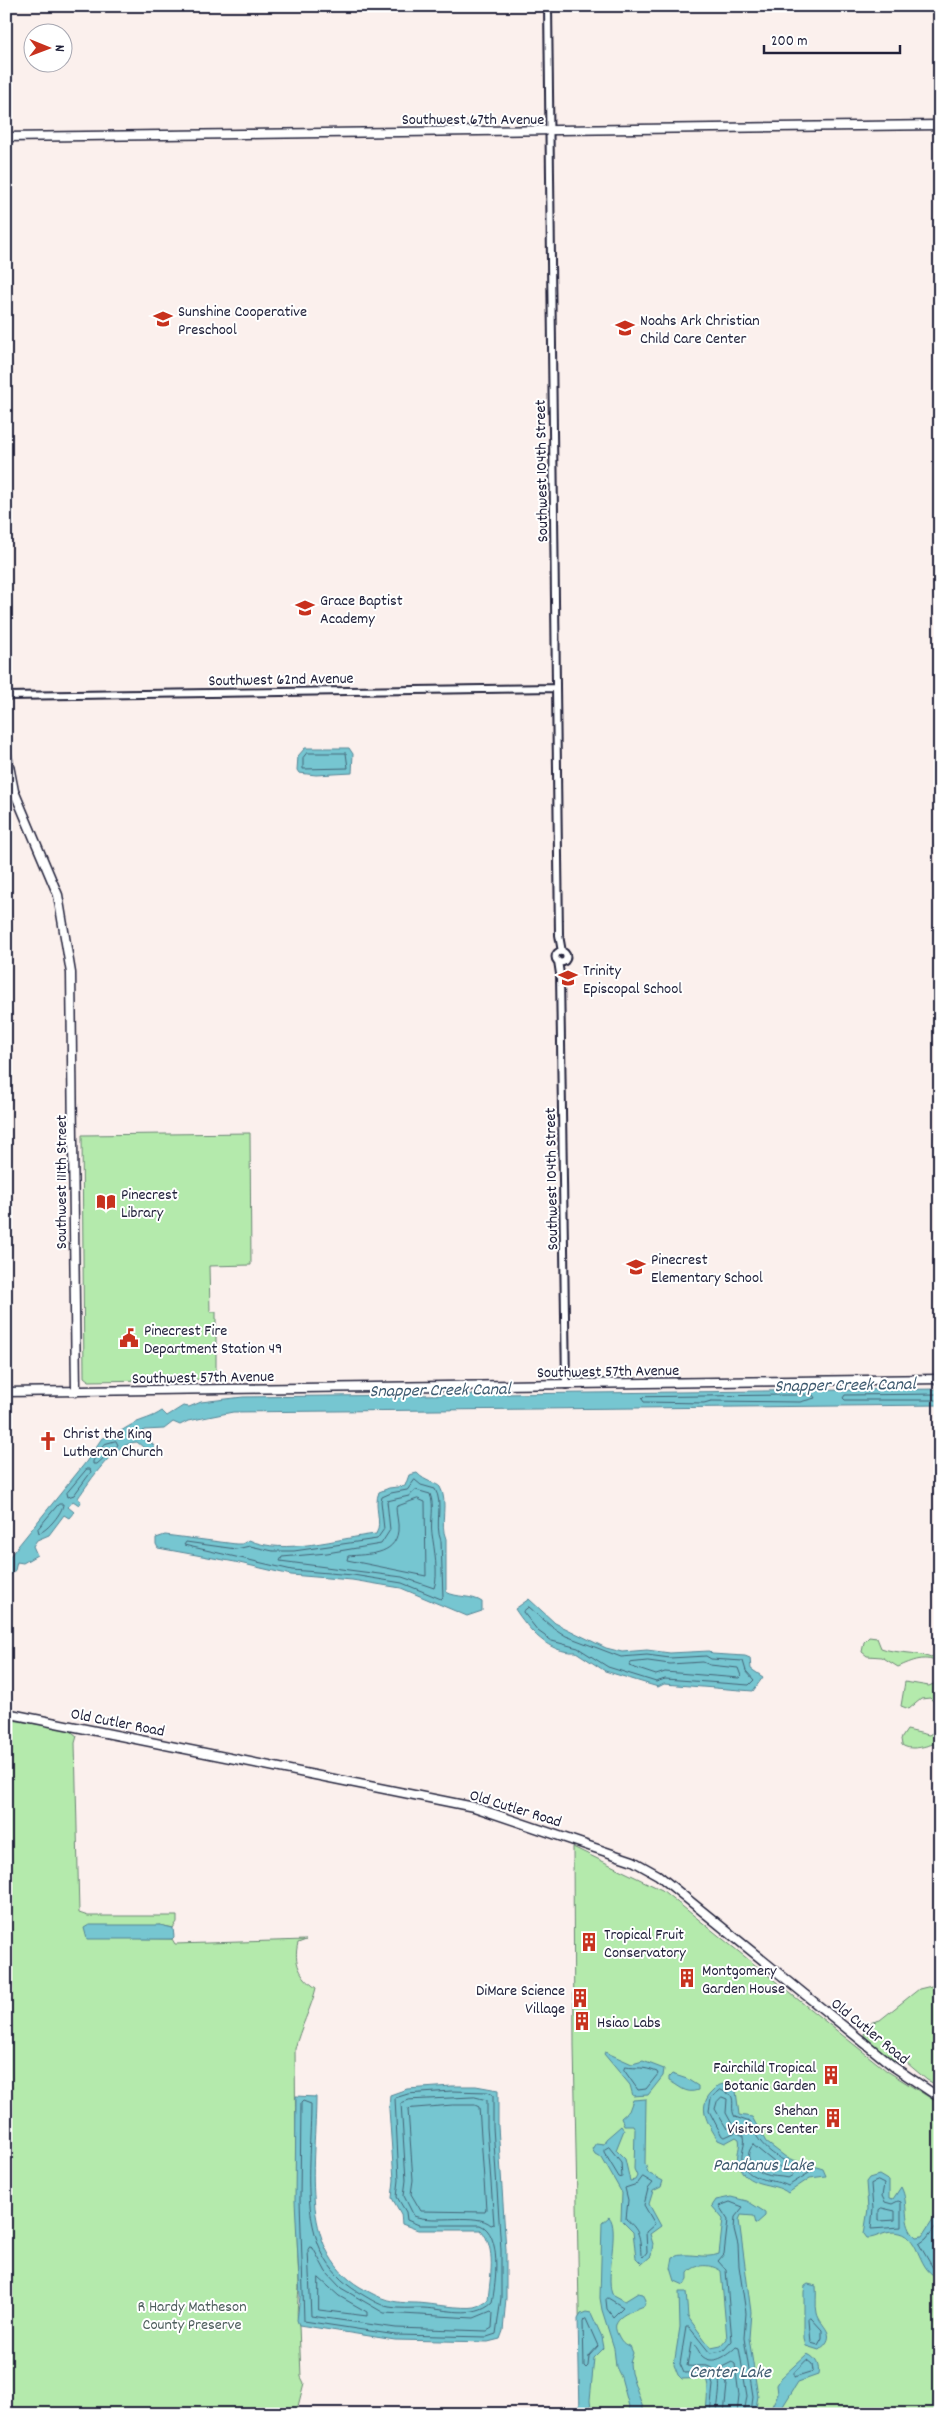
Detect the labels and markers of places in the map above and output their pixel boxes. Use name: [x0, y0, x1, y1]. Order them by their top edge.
place label: Sunshine Cooperative Preschool: [178, 301, 307, 342]
school or university icon: Sunshine Cooperative Preschool: [152, 308, 174, 330]
place label: Noahs Ark Christian Child Care Center: [640, 310, 760, 351]
school or university icon: Noahs Ark Christian Child Care Center: [614, 317, 636, 339]
place label: Grace Baptist Academy: [320, 590, 403, 631]
school or university icon: Grace Baptist Academy: [294, 597, 316, 619]
place label: Trinity Episcopal School: [583, 960, 682, 1001]
school or university icon: Trinity Episcopal School: [557, 967, 579, 989]
place label: Pinecrest Library: [121, 1184, 178, 1225]
library icon: Pinecrest Library: [95, 1191, 117, 1213]
place label: Pinecrest Elementary School: [651, 1249, 763, 1290]
school or university icon: Pinecrest Elementary School: [625, 1256, 647, 1278]
place label: Pinecrest Fire Department Station 49: [144, 1320, 282, 1361]
public building icon: Pinecrest Fire Department Station 49: [118, 1327, 140, 1349]
place label: Christ the King Lutheran Church: [63, 1423, 163, 1464]
church icon: Christ the King Lutheran Church: [37, 1430, 59, 1452]
place label: Tropical Fruit Conservatory: [604, 1924, 686, 1965]
building icon: Tropical Fruit Conservatory: [578, 1931, 600, 1953]
place label: Montgomery Garden House: [702, 1960, 785, 2001]
building icon: Montgomery Garden House: [676, 1967, 698, 1989]
place label: DiMare Science Village: [476, 1980, 565, 2021]
building icon: DiMare Science Village: [569, 1987, 591, 2009]
building icon: Hsiao Labs: [571, 2010, 593, 2032]
place label: Hsiao Labs: [597, 2012, 661, 2035]
place label: Fairchild Tropical Botanic Garden: [713, 2057, 816, 2098]
building icon: Fairchild Tropical Botanic Garden: [820, 2064, 842, 2086]
place label: Shehan Visitors Center: [727, 2100, 818, 2141]
building icon: Shehan Visitors Center: [822, 2107, 844, 2129]

